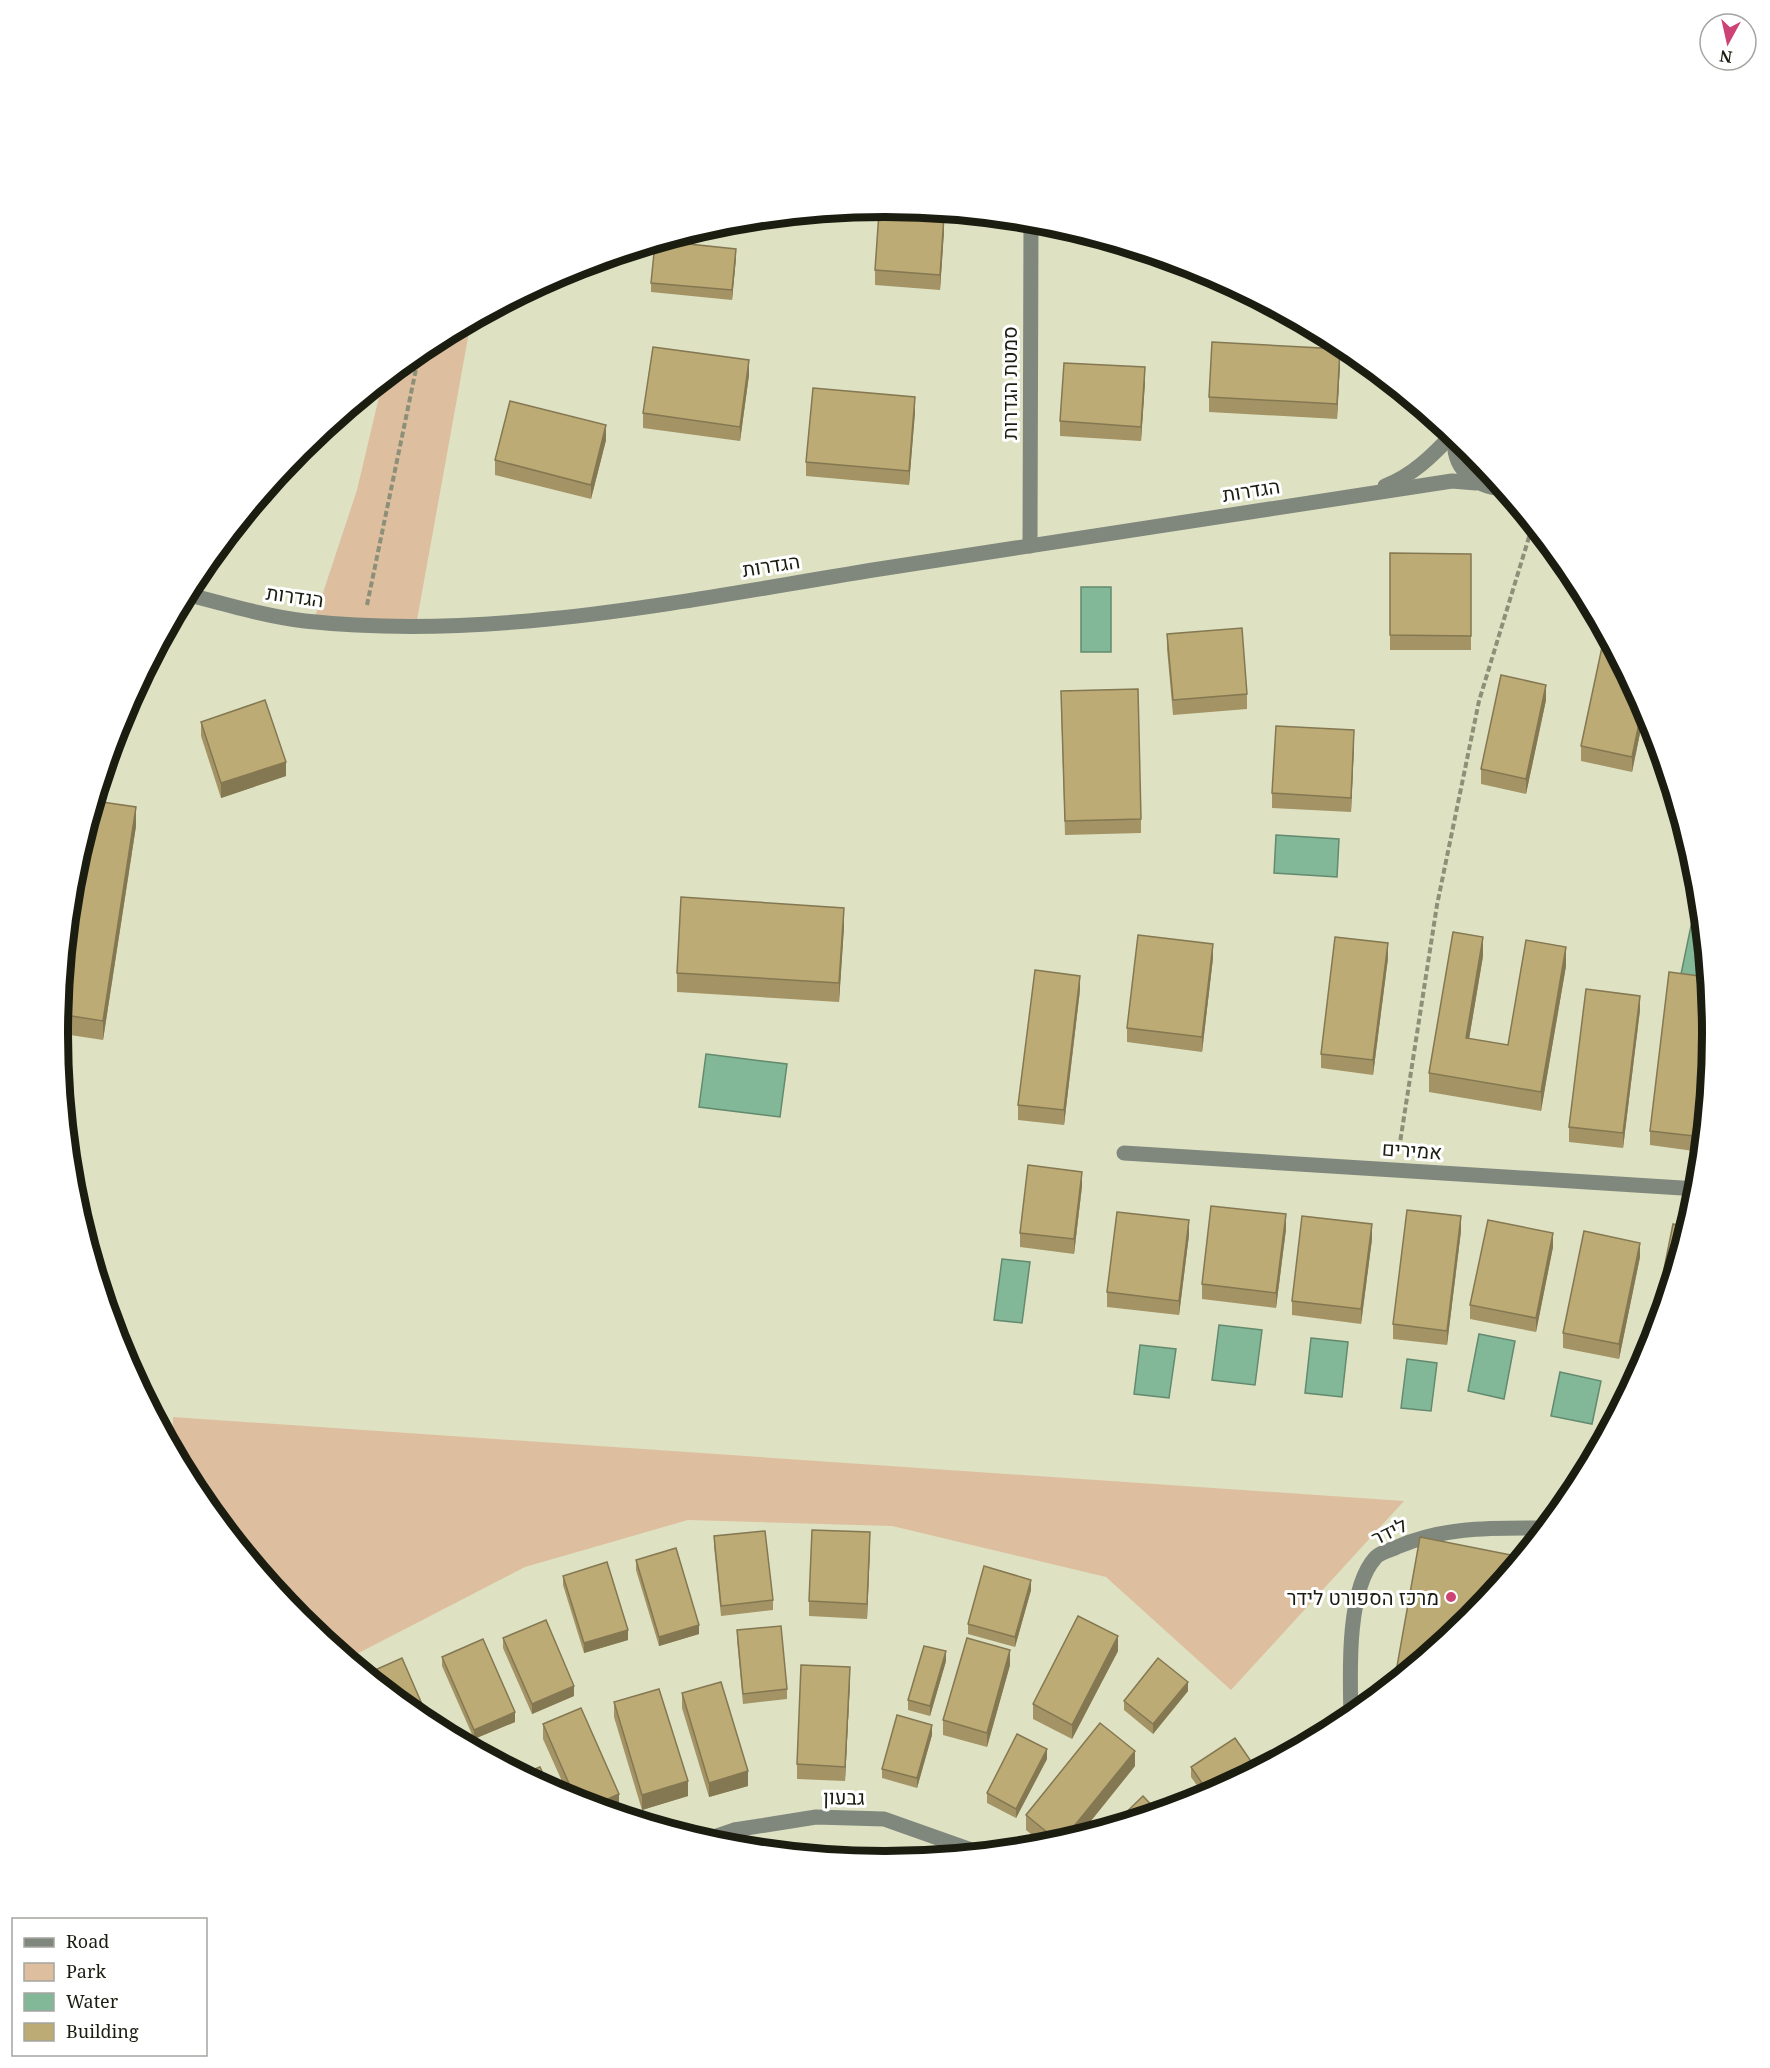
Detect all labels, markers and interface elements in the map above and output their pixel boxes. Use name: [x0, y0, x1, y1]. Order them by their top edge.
north arrow: [1698, 12, 1758, 72]
text: N: [1718, 45, 1734, 69]
street label: סמטת הגדרות: [996, 326, 1023, 440]
street label: הגדרות: [1220, 472, 1282, 508]
street label: הגדרות: [740, 547, 802, 583]
street label: הגדרות: [264, 579, 326, 613]
street label: אמירים: [1381, 1134, 1443, 1166]
street label: לידר: [1367, 1511, 1411, 1551]
place label: מרכז הספורט לידר: [1287, 1584, 1439, 1611]
marker: מרכז הספורט לידר: [1444, 1590, 1458, 1604]
street label: גבעון: [823, 1783, 865, 1811]
legend: [12, 1918, 207, 2056]
text: Road: [66, 1929, 109, 1953]
text: Park: [66, 1959, 106, 1983]
text: Water: [66, 1989, 119, 2013]
text: Building: [66, 2019, 139, 2043]

